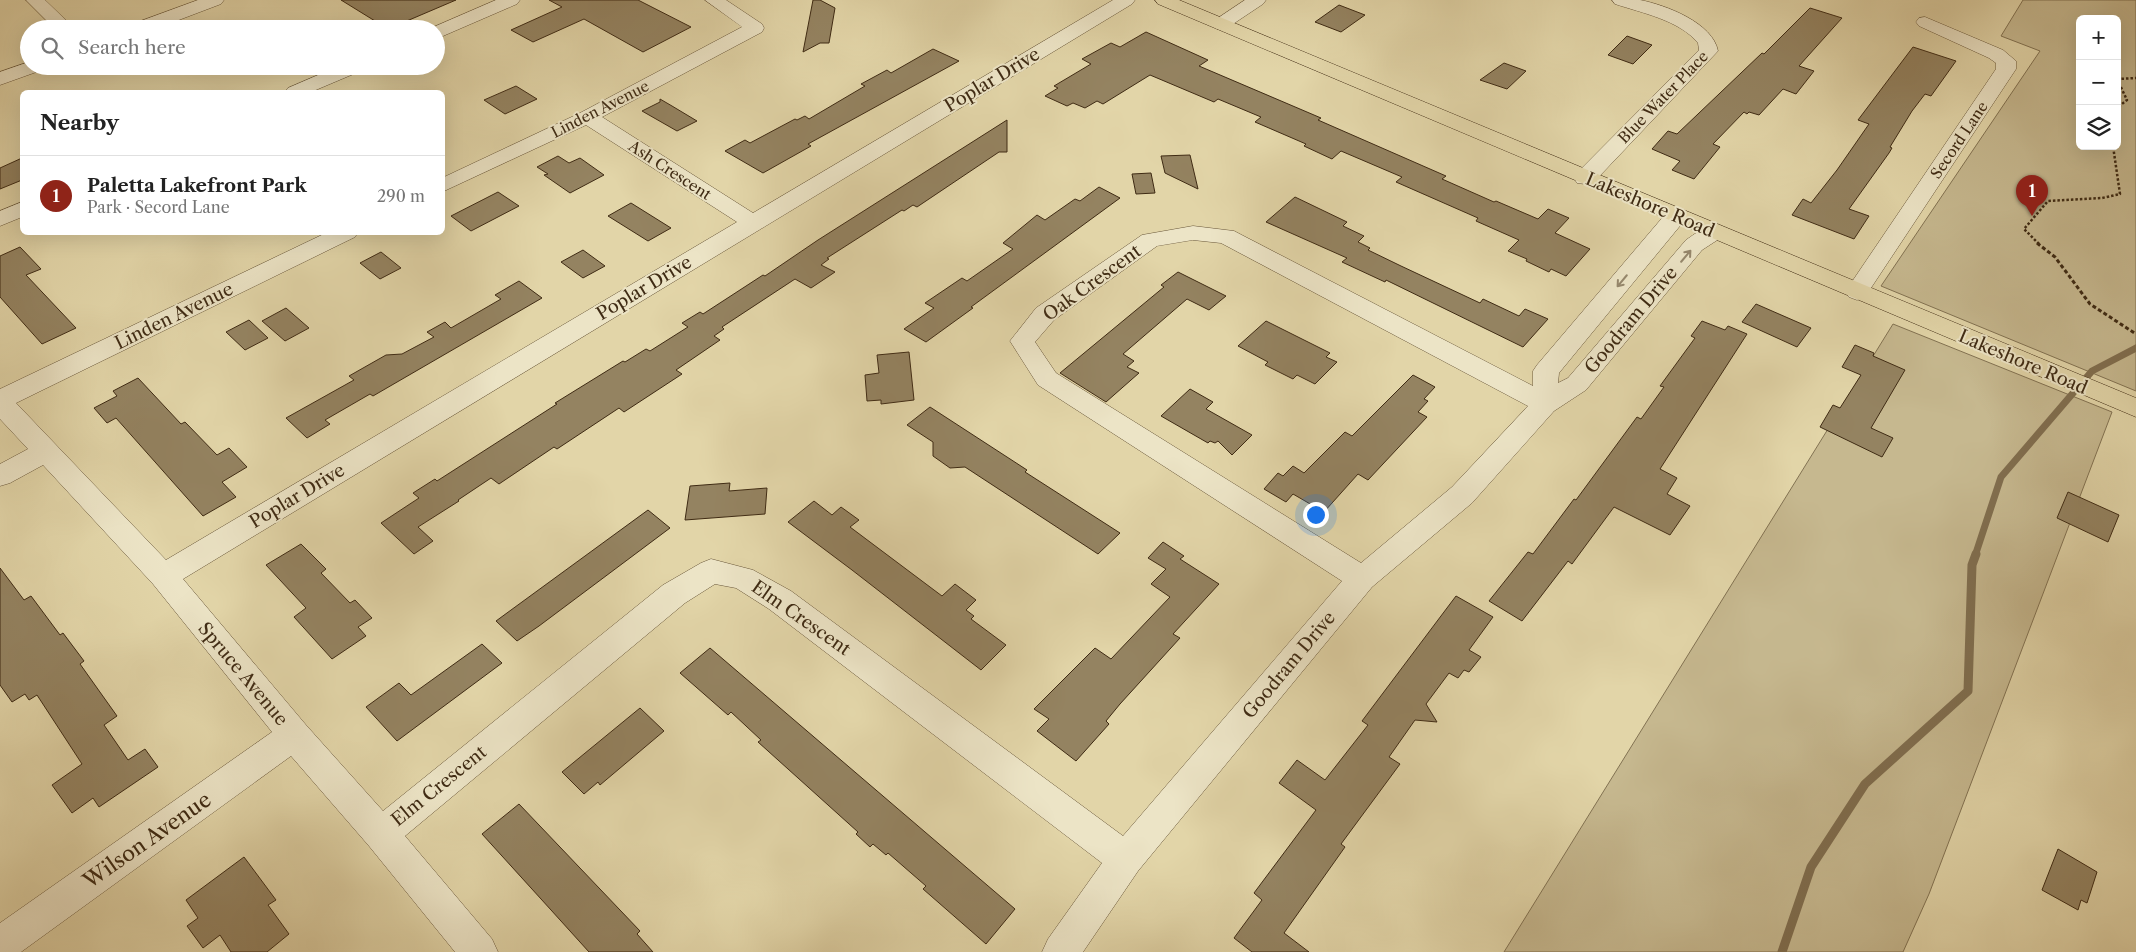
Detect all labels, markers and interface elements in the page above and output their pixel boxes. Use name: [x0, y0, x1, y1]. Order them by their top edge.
map controls: [2076, 15, 2121, 150]
button: +: [2076, 15, 2121, 60]
search box: [20, 20, 445, 75]
icon: search: [38, 34, 66, 62]
text: Search here: [78, 36, 186, 59]
street label: Poplar Drive: [940, 43, 1044, 117]
street label: Blue Water Place: [1614, 47, 1712, 147]
button: −: [2076, 60, 2121, 105]
street label: Linden Avenue: [548, 76, 652, 142]
street label: Secord Lane: [1926, 98, 1992, 182]
button: layers: [2076, 105, 2121, 150]
text: Nearby: [40, 110, 119, 135]
street label: Ash Crescent: [624, 136, 715, 204]
street label: Lakeshore Road: [1582, 168, 1718, 242]
text: Paletta Lakefront Park: [87, 174, 307, 197]
pin: 1: [2016, 175, 2048, 216]
text: 1: [52, 186, 60, 206]
text: 290 m: [377, 186, 425, 206]
text: Park · Secord Lane: [87, 197, 230, 217]
street label: Oak Crescent: [1039, 240, 1146, 326]
one-way arrow: [1680, 249, 1691, 262]
street label: Poplar Drive: [592, 251, 696, 325]
street label: Goodram Drive: [1580, 262, 1682, 378]
one-way arrow: [1616, 274, 1628, 287]
street label: Linden Avenue: [111, 278, 237, 354]
street label: Lakeshore Road: [1955, 325, 2091, 399]
street label: Poplar Drive: [245, 459, 349, 533]
your location: [1303, 502, 1329, 528]
street label: Elm Crescent: [747, 576, 855, 661]
street label: Goodram Drive: [1238, 607, 1340, 723]
street label: Spruce Avenue: [193, 618, 293, 730]
street label: Elm Crescent: [387, 741, 491, 831]
street label: Wilson Avenue: [78, 787, 216, 894]

